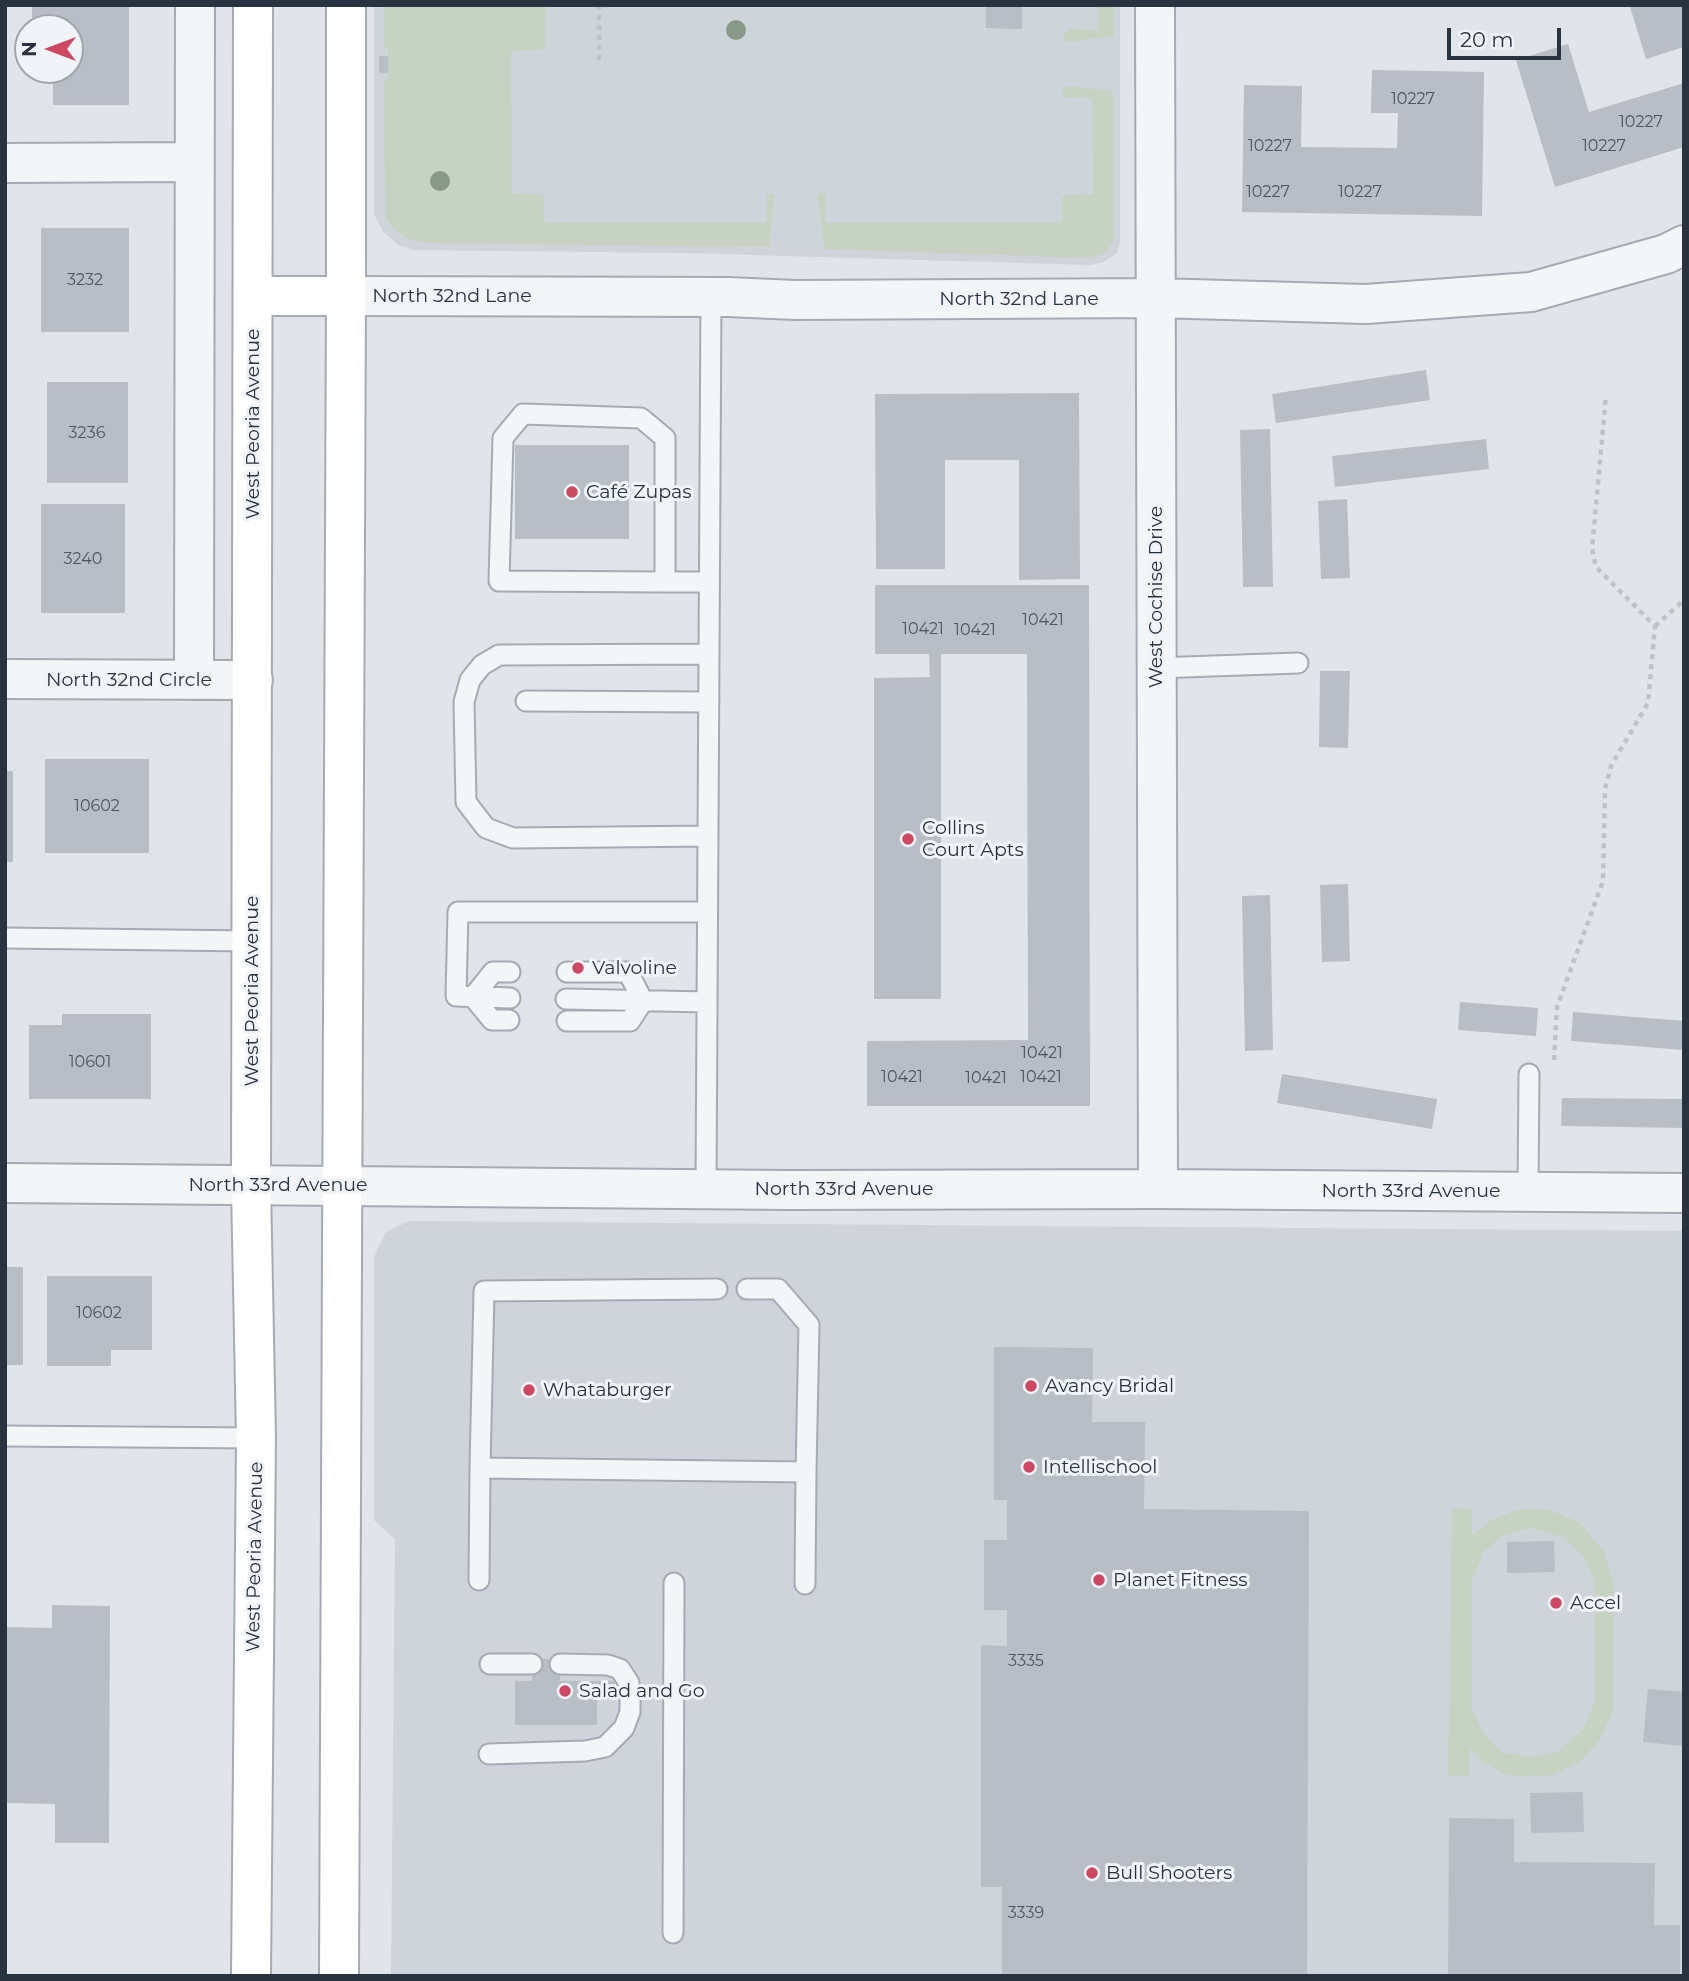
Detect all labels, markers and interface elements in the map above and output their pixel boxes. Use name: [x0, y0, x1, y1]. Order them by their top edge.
north arrow: [14, 14, 84, 84]
scale bar: [1451, 14, 1565, 58]
text: 20 m: [1460, 27, 1514, 52]
text: N: [18, 41, 41, 57]
house number: 10227: [1391, 89, 1435, 109]
house number: 10227: [1619, 112, 1663, 132]
house number: 10227: [1248, 136, 1292, 156]
house number: 10227: [1582, 136, 1626, 156]
house number: 10227: [1246, 182, 1290, 202]
house number: 10227: [1338, 182, 1382, 202]
house number: 3232: [67, 270, 103, 290]
street label: North 32nd Lane: [372, 285, 532, 307]
street label: North 32nd Lane: [939, 288, 1099, 310]
street label: West Peoria Avenue: [242, 329, 264, 519]
house number: 3236: [69, 423, 105, 443]
place label: Café Zupas: [586, 481, 692, 503]
marker: Café Zupas: [564, 484, 580, 500]
street label: West Cochise Drive: [1145, 506, 1167, 688]
house number: 3240: [64, 549, 102, 569]
house number: 10421: [1022, 610, 1064, 630]
house number: 10421: [902, 619, 944, 639]
house number: 10421: [954, 620, 996, 640]
street label: North 32nd Circle: [46, 669, 212, 691]
house number: 10602: [74, 796, 120, 816]
place label: Collins Court Apts: [922, 817, 1024, 861]
marker: Collins Court Apts: [900, 831, 916, 847]
street label: West Peoria Avenue: [241, 896, 263, 1086]
place label: Valvoline: [592, 957, 677, 979]
marker: Valvoline: [570, 960, 586, 976]
house number: 10421: [1021, 1043, 1063, 1063]
house number: 10601: [69, 1052, 111, 1072]
house number: 10421: [881, 1067, 923, 1087]
house number: 10421: [1020, 1067, 1062, 1087]
house number: 10421: [965, 1068, 1007, 1088]
street label: North 33rd Avenue: [188, 1174, 368, 1196]
street label: North 33rd Avenue: [754, 1178, 934, 1200]
street label: North 33rd Avenue: [1321, 1180, 1501, 1202]
house number: 10602: [76, 1303, 122, 1323]
place label: Avancy Bridal: [1045, 1375, 1174, 1397]
marker: Avancy Bridal: [1023, 1378, 1039, 1394]
place label: Whataburger: [543, 1379, 672, 1401]
marker: Whataburger: [521, 1382, 537, 1398]
place label: Intellischool: [1043, 1456, 1157, 1478]
marker: Intellischool: [1021, 1459, 1037, 1475]
street label: West Peoria Avenue: [242, 1461, 268, 1653]
place label: Planet Fitness: [1113, 1569, 1248, 1591]
marker: Planet Fitness: [1091, 1572, 1107, 1588]
place label: Accel: [1570, 1592, 1621, 1614]
marker: Accel: [1548, 1595, 1564, 1611]
house number: 3335: [1008, 1651, 1044, 1671]
place label: Salad and Go: [579, 1680, 705, 1702]
marker: Salad and Go: [557, 1683, 573, 1699]
place label: Bull Shooters: [1106, 1862, 1232, 1884]
marker: Bull Shooters: [1084, 1865, 1100, 1881]
house number: 3339: [1008, 1903, 1044, 1923]

